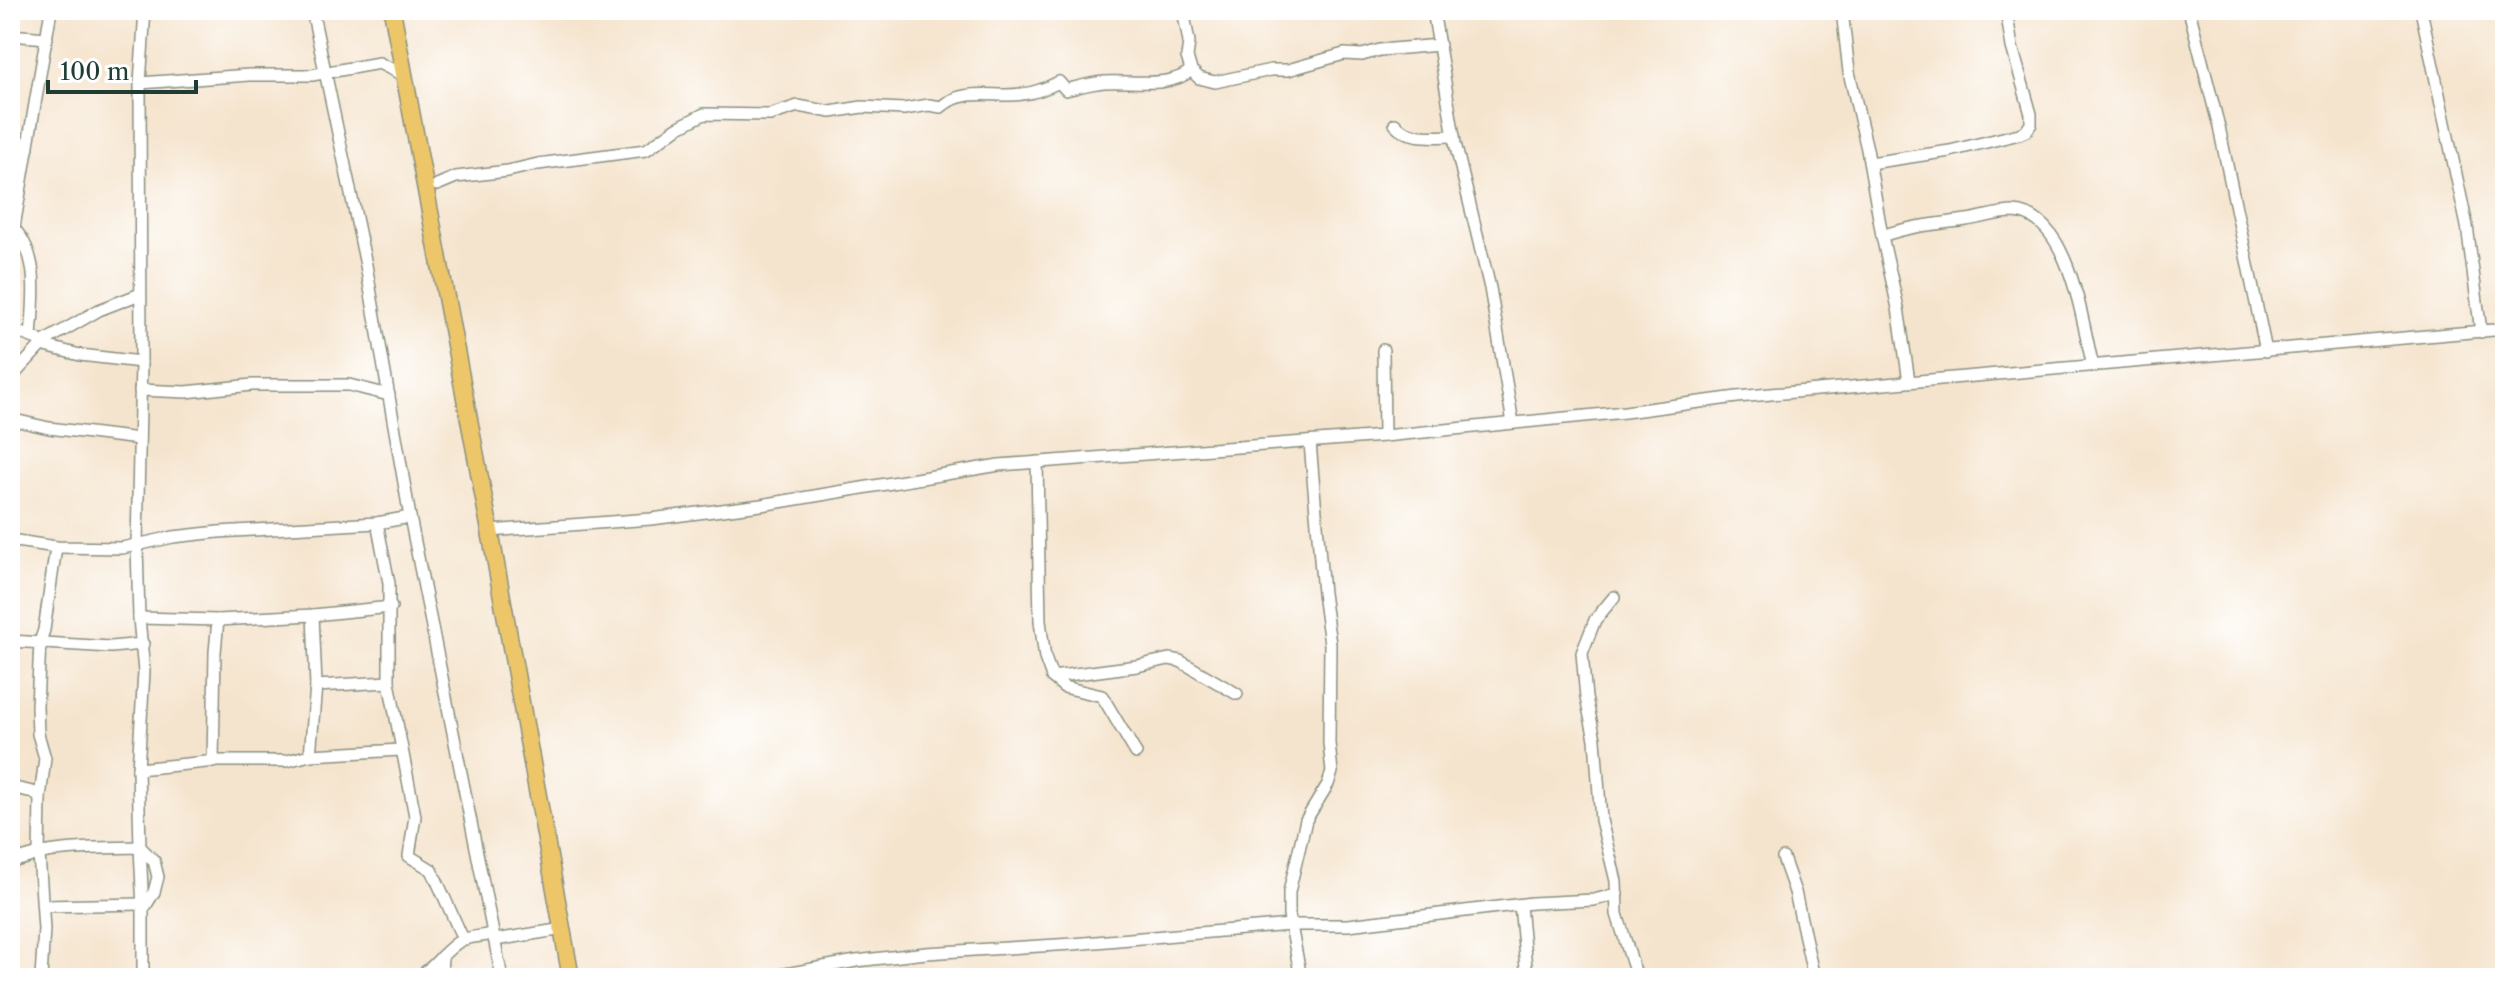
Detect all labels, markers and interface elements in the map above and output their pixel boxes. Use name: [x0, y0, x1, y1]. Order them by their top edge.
scale bar: [48, 44, 196, 94]
text: 100 m: [60, 57, 129, 86]

